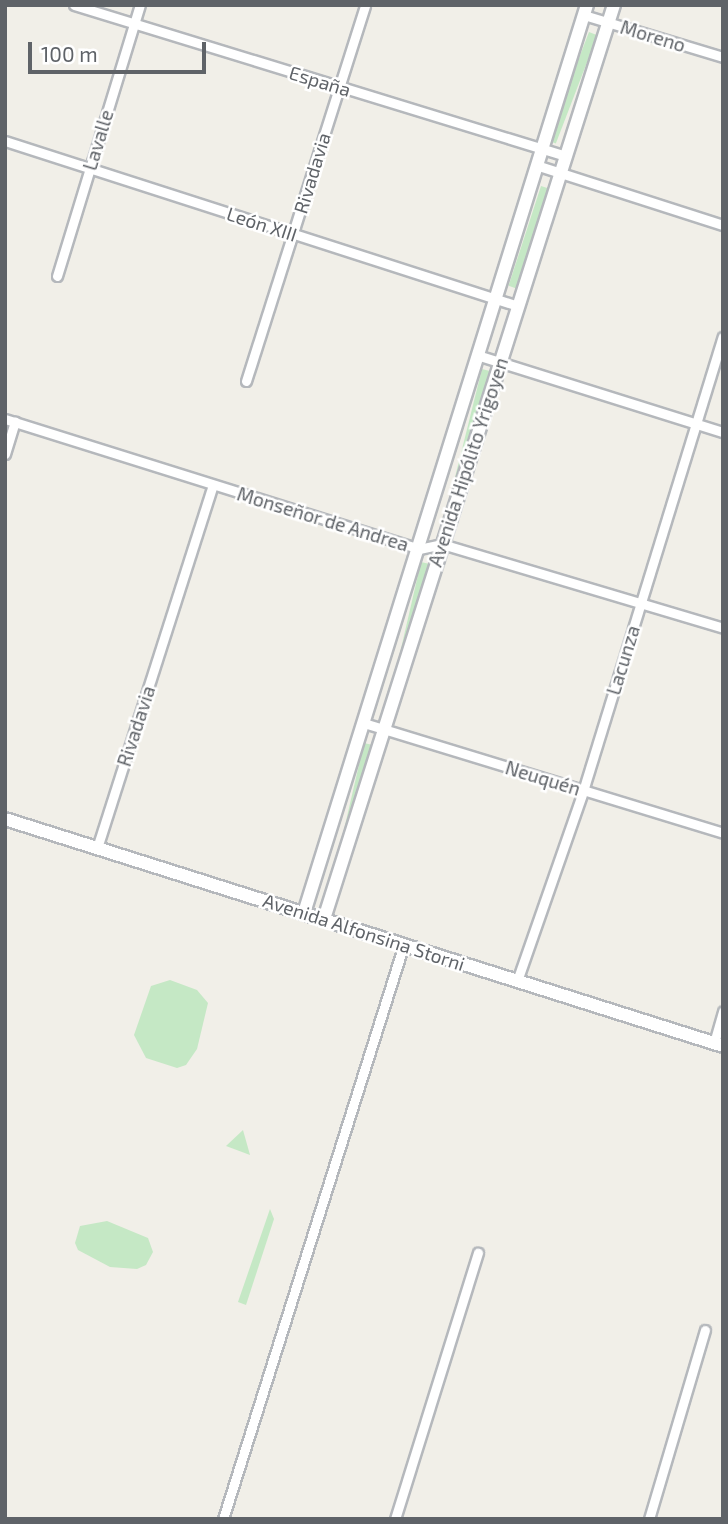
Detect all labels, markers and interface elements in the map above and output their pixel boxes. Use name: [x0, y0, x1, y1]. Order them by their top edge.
street label: Moreno: [618, 15, 688, 57]
scale bar: [32, 28, 210, 72]
text: 100 m: [41, 41, 98, 66]
street label: España: [286, 61, 354, 101]
street label: Lavalle: [78, 107, 118, 173]
street label: Rivadavia: [289, 130, 335, 216]
street label: León XIII: [224, 202, 300, 246]
street label: Avenida Hipólito Yrigoyen: [423, 354, 513, 570]
street label: Monseñor de Andrea: [234, 482, 412, 556]
street label: Lacunza: [602, 622, 644, 698]
street label: Rivadavia: [112, 683, 160, 769]
street label: Neuquén: [503, 756, 583, 800]
street label: Avenida Alfonsina Storni: [260, 889, 468, 975]

